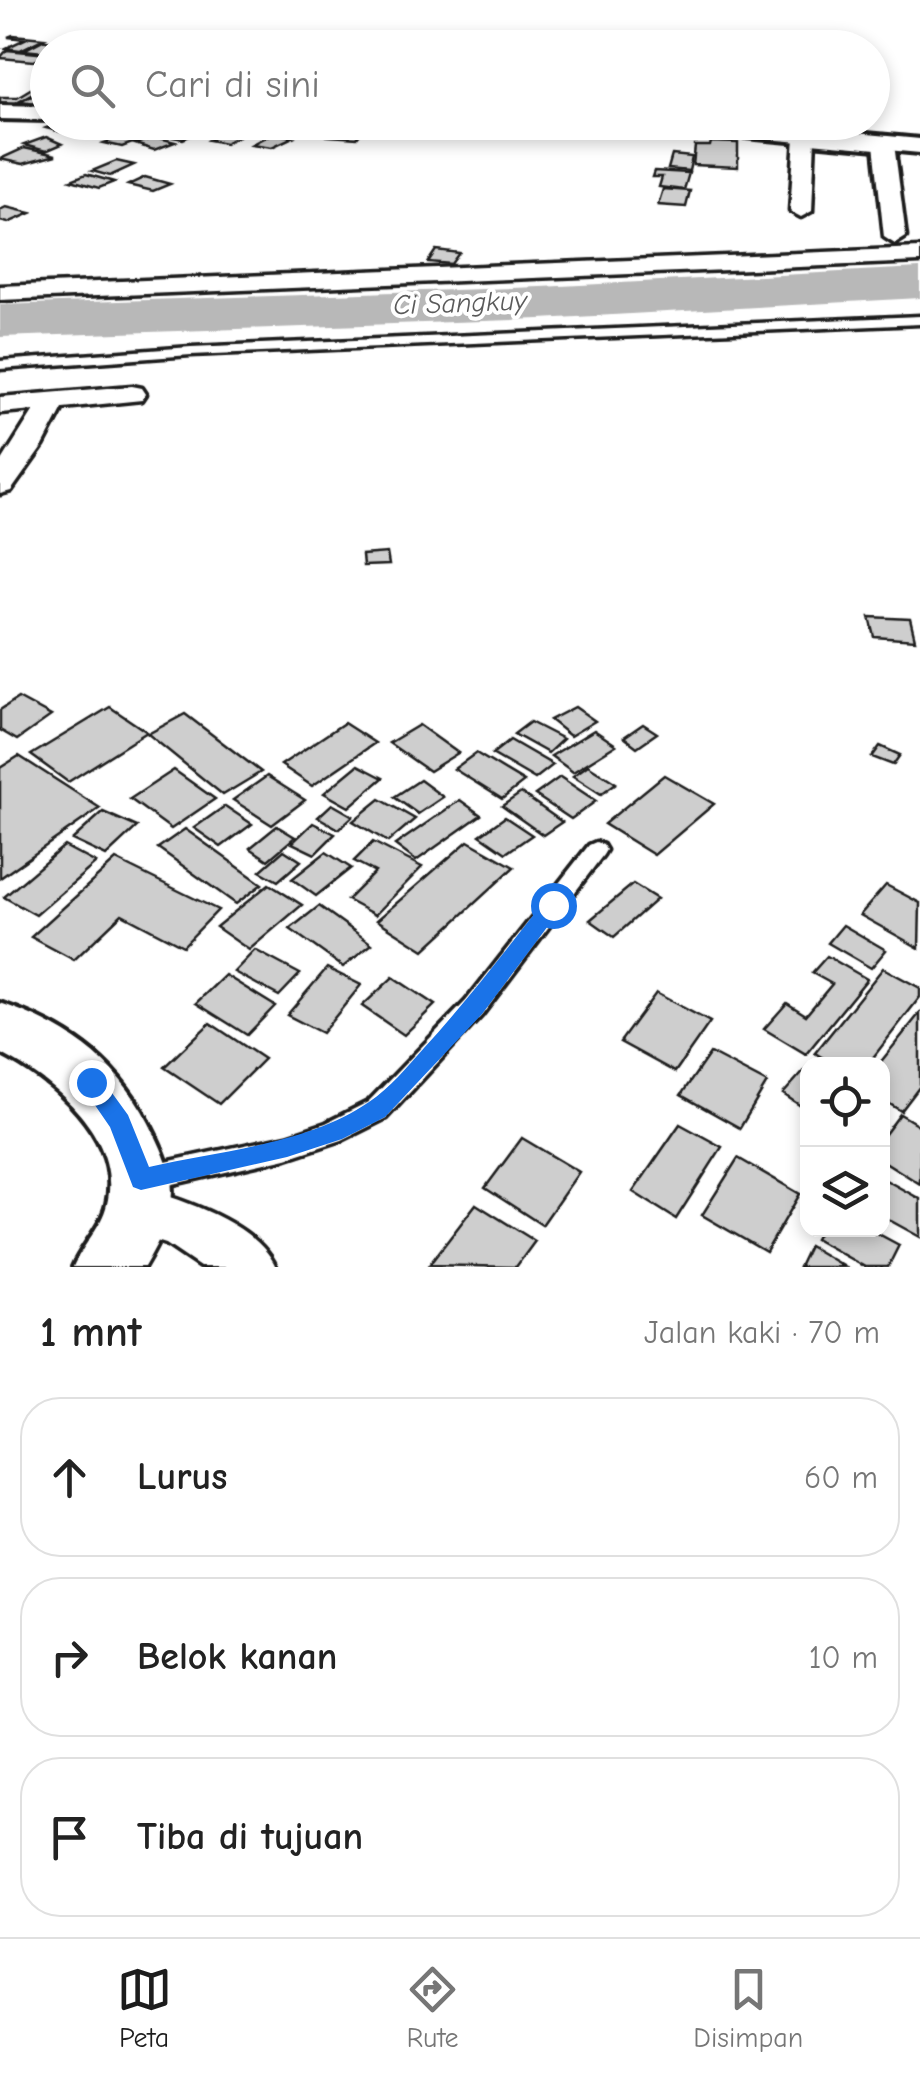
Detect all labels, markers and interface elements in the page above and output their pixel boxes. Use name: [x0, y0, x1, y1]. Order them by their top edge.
search box: [30, 30, 890, 140]
icon: search: [65, 58, 120, 113]
text: Cari di sini: [145, 63, 320, 107]
water label: Ci Sangkuy: [393, 285, 529, 321]
route start: [531, 883, 577, 929]
map controls: [800, 1057, 890, 1237]
button: locate: [800, 1057, 890, 1147]
route end: [69, 1060, 115, 1106]
button: layers: [800, 1147, 890, 1237]
text: 1 mnt: [40, 1308, 141, 1357]
text: Jalan kaki · 70 m: [644, 1314, 880, 1351]
icon: ahead: [42, 1450, 97, 1505]
text: Lurus: [137, 1455, 227, 1499]
text: 60 m: [804, 1459, 878, 1496]
icon: right: [42, 1630, 97, 1685]
text: Belok kanan: [137, 1635, 337, 1679]
text: 10 m: [809, 1639, 878, 1676]
icon: arrive: [42, 1810, 97, 1865]
text: Tiba di tujuan: [137, 1815, 363, 1859]
tab: Peta: [117, 1962, 172, 2054]
tab: Rute: [405, 1962, 460, 2054]
tab: Disimpan: [693, 1962, 803, 2054]

